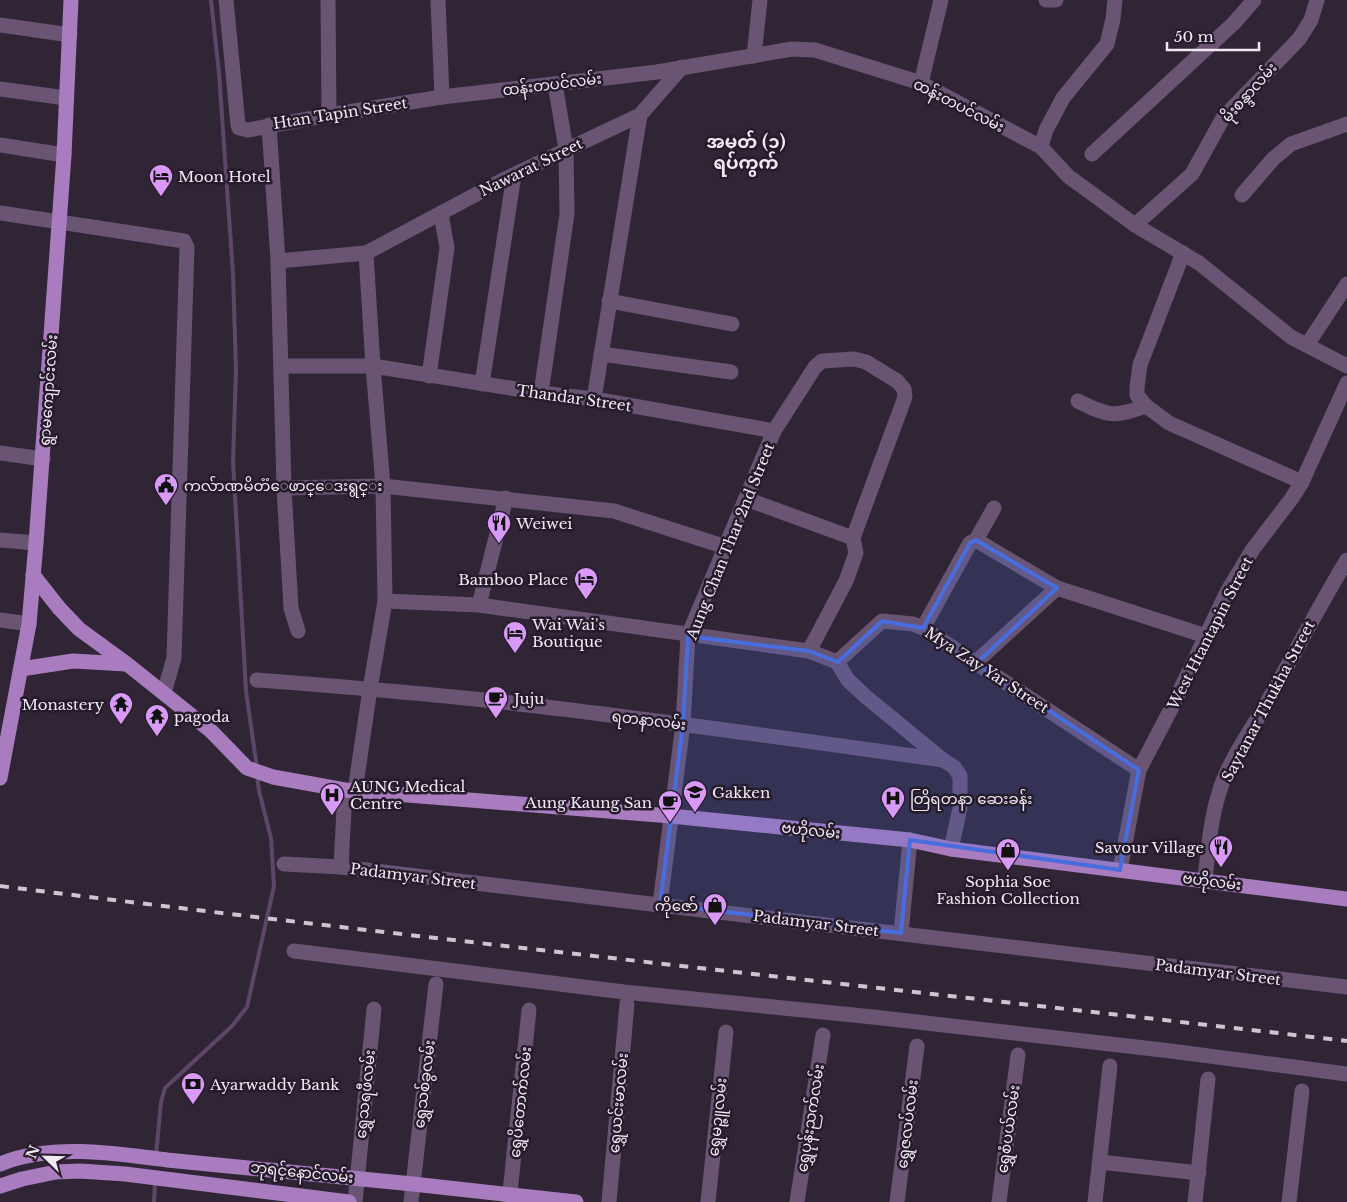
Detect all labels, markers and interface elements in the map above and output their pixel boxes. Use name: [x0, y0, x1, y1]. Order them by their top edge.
scale bar: [1167, 20, 1260, 52]
text: 50 m: [1174, 27, 1214, 46]
street label: မိုးစန္ဒာလမ်း: [1217, 58, 1283, 128]
street label: ထန်းတပင်လမ်း: [501, 69, 603, 102]
street label: ထန်းတပင်လမ်း: [909, 74, 1008, 139]
street label: Htan Tapin Street: [272, 93, 409, 133]
district label: အမှတ် (၁) ရပ်ကွက်: [706, 130, 786, 177]
street label: Nawarat Street: [476, 134, 586, 200]
hotel icon: Moon Hotel: [148, 163, 174, 197]
place label: Moon Hotel: [178, 167, 271, 186]
street label: ရွာမကျောင်းလမ်း: [35, 334, 64, 446]
street label: Thandar Street: [515, 381, 633, 415]
street label: Aung Chan Thar 2nd Street: [681, 440, 778, 643]
public building icon: ကလ်ာဏမိတၱေဖာင္ေဒးရွင္း: [153, 472, 179, 506]
place label: ကလ်ာဏမိတၱေဖာင္ေဒးရွင္း: [184, 476, 382, 498]
restaurant icon: Weiwei: [486, 510, 512, 544]
place label: Weiwei: [515, 514, 572, 533]
street label: West Htantapin Street: [1163, 553, 1257, 713]
hotel icon: Bamboo Place: [573, 566, 599, 600]
place label: Bamboo Place: [458, 570, 568, 589]
place label: Wai Wai's Boutique: [531, 615, 605, 651]
street label: Saytanar Thukha Street: [1217, 617, 1319, 785]
hotel icon: Wai Wai's Boutique: [502, 620, 528, 654]
street label: Mya Zay Yar Street: [921, 623, 1053, 717]
cafe icon: Juju: [483, 685, 509, 719]
place label: Juju: [512, 689, 544, 708]
temple icon: Monastery: [108, 691, 134, 725]
place label: Monastery: [22, 695, 104, 714]
temple icon: pagoda: [144, 703, 170, 737]
street label: ရတနာလမ်း: [610, 706, 687, 737]
place label: pagoda: [174, 707, 230, 726]
place label: AUNG Medical Centre: [349, 777, 465, 813]
school or university icon: Gakken: [682, 779, 708, 813]
hospital icon: AUNG Medical Centre: [319, 782, 345, 816]
place label: Gakken: [712, 783, 770, 802]
hospital icon: တြိရတနာ ဆေးခန်း: [880, 785, 906, 819]
cafe icon: Aung Kaung San: [657, 789, 683, 823]
place label: တြိရတနာ ဆေးခန်း: [910, 789, 1032, 811]
place label: Aung Kaung San: [524, 793, 652, 812]
street label: ဗဟိုလမ်း: [780, 817, 841, 846]
restaurant icon: Savour Village: [1208, 834, 1234, 868]
shop icon: Sophia Soe Fashion Collection: [995, 837, 1021, 871]
place label: Savour Village: [1095, 838, 1204, 857]
street label: Padamyar Street: [349, 859, 477, 893]
street label: ဗဟိုလမ်း: [1181, 868, 1243, 897]
place label: Sophia Soe Fashion Collection: [936, 872, 1080, 908]
shop icon: ကိုဇော်: [702, 892, 728, 926]
place label: ကိုဇော်: [655, 896, 698, 918]
street label: Padamyar Street: [752, 906, 880, 940]
street label: Padamyar Street: [1154, 955, 1282, 989]
street label: ရွှေသစ်ခွလမ်း: [409, 1039, 442, 1130]
street label: ရွှေပိတောက်လမ်း: [505, 1045, 538, 1159]
street label: ရွှေသရဖီလမ်း: [351, 1049, 382, 1140]
street label: ရွှေယင်းမာလမ်း: [604, 1052, 635, 1154]
street label: ရွှေပုန်းညက်လမ်း: [792, 1063, 831, 1174]
bank icon: Ayarwaddy Bank: [180, 1071, 206, 1105]
place label: Ayarwaddy Bank: [209, 1075, 340, 1094]
street label: ရွှေမဉ္ဇူလမ်း: [703, 1077, 734, 1157]
street label: ရွှေဇလပ်လမ်း: [892, 1079, 925, 1170]
street label: ရွှေစံပယ်လမ်း: [992, 1084, 1027, 1175]
north arrow: [20, 1132, 70, 1182]
text: N: [22, 1142, 44, 1161]
street label: ဘုရင့်နောင်လမ်း: [249, 1157, 354, 1190]

